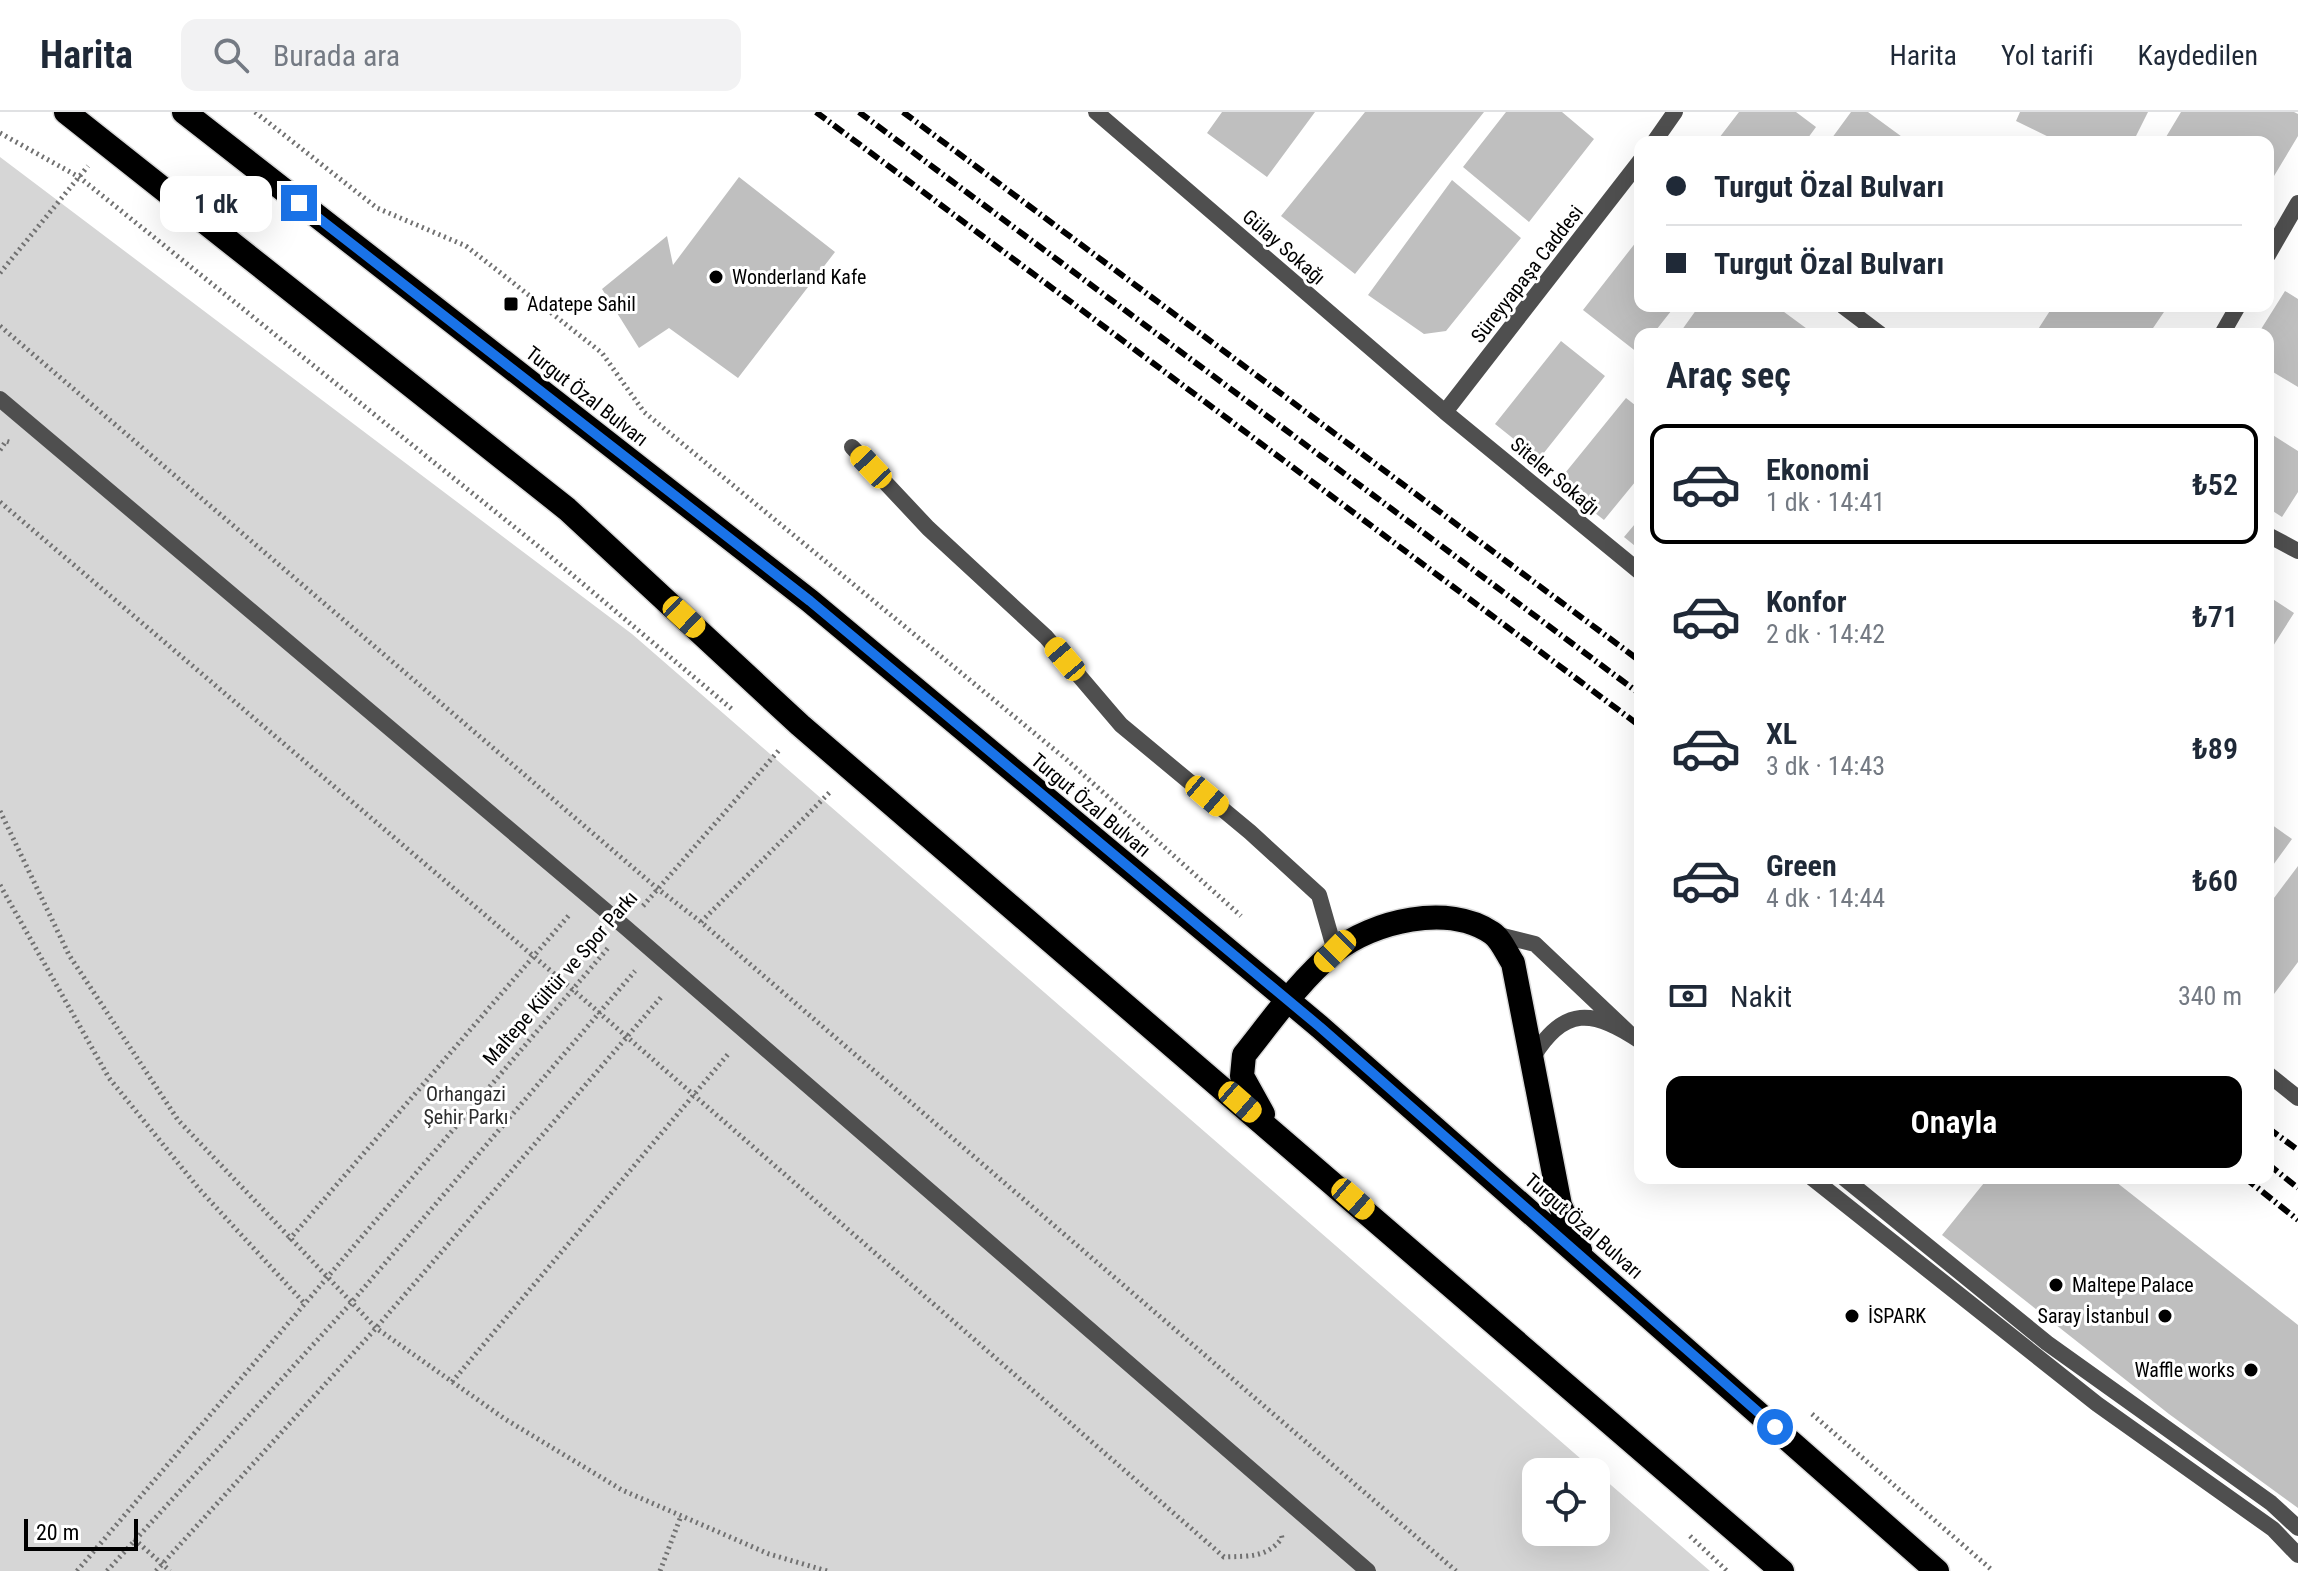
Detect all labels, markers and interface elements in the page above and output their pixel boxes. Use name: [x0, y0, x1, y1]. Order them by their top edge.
search box: [181, 19, 741, 91]
text: Harita: [40, 33, 133, 77]
icon: search: [209, 33, 253, 77]
text: Burada ara: [273, 38, 400, 73]
text: Harita: [1889, 39, 1957, 72]
text: Yol tarifi: [2001, 39, 2094, 72]
text: Kaydedilen: [2138, 39, 2258, 72]
text: Turgut Özal Bulvarı: [1714, 169, 1944, 204]
callout: 1 dk: [159, 175, 271, 231]
route end: [281, 185, 317, 221]
text: 1 dk: [194, 189, 238, 219]
street label: Süreyyapaşa Caddesi: [1466, 200, 1588, 348]
street label: Gülay Sokağı: [1238, 204, 1330, 290]
text: Turgut Özal Bulvarı: [1714, 246, 1944, 281]
place label: Wonderland Kafe: [732, 265, 866, 289]
marker: Wonderland Kafe: [707, 268, 725, 286]
place label: Adatepe Sahil: [527, 292, 636, 316]
marker: Adatepe Sahil: [502, 295, 520, 313]
street label: Turgut Özal Bulvarı: [521, 341, 653, 451]
text: Araç seç: [1666, 355, 1791, 397]
street label: Siteler Sokağı: [1506, 432, 1604, 520]
car: [846, 441, 896, 493]
icon: car: [1670, 448, 1742, 520]
text: Ekonomi: [1766, 452, 1870, 487]
text: ₺52: [2192, 467, 2238, 502]
text: 1 dk · 14:41: [1766, 487, 1885, 517]
icon: car: [1670, 580, 1742, 652]
text: Konfor: [1766, 584, 1847, 619]
car: [658, 592, 710, 642]
text: ₺71: [2192, 599, 2238, 634]
text: 2 dk · 14:42: [1766, 619, 1885, 649]
car: [1040, 633, 1090, 685]
icon: car: [1670, 712, 1742, 784]
text: XL: [1766, 716, 1797, 751]
text: ₺89: [2192, 731, 2238, 766]
street label: Turgut Özal Bulvarı: [1026, 748, 1156, 862]
text: 3 dk · 14:43: [1766, 751, 1885, 781]
car: [1181, 771, 1233, 821]
icon: car: [1670, 844, 1742, 916]
text: Green: [1766, 848, 1837, 883]
text: ₺60: [2192, 863, 2238, 898]
text: 4 dk · 14:44: [1766, 883, 1885, 913]
street label: Maltepe Kültür ve Spor Parkı: [478, 886, 642, 1070]
car: [1310, 926, 1360, 976]
icon: cash: [1666, 974, 1710, 1018]
text: Nakit: [1730, 979, 1792, 1014]
text: 340 m: [2178, 981, 2242, 1011]
button: Onayla: [1666, 1076, 2242, 1168]
car: [1214, 1077, 1266, 1127]
park label: Orhangazi Şehir Parkı: [423, 1082, 509, 1129]
street label: Turgut Özal Bulvarı: [1520, 1168, 1648, 1284]
car: [1327, 1174, 1379, 1224]
place label: Maltepe Palace: [2072, 1273, 2194, 1297]
marker: Maltepe Palace: [2047, 1276, 2065, 1294]
place label: İSPARK: [1868, 1304, 1926, 1328]
place label: Saray İstanbul: [2038, 1304, 2149, 1328]
marker: İSPARK: [1843, 1307, 1861, 1325]
marker: Saray İstanbul: [2156, 1307, 2174, 1325]
place label: Waffle works: [2134, 1358, 2235, 1382]
marker: Waffle works: [2242, 1361, 2260, 1379]
route start: [1757, 1409, 1793, 1445]
map controls: [1522, 1458, 1610, 1546]
button: locate: [1522, 1458, 1610, 1546]
scale bar: [24, 1515, 138, 1551]
text: 20 m: [36, 1520, 79, 1545]

